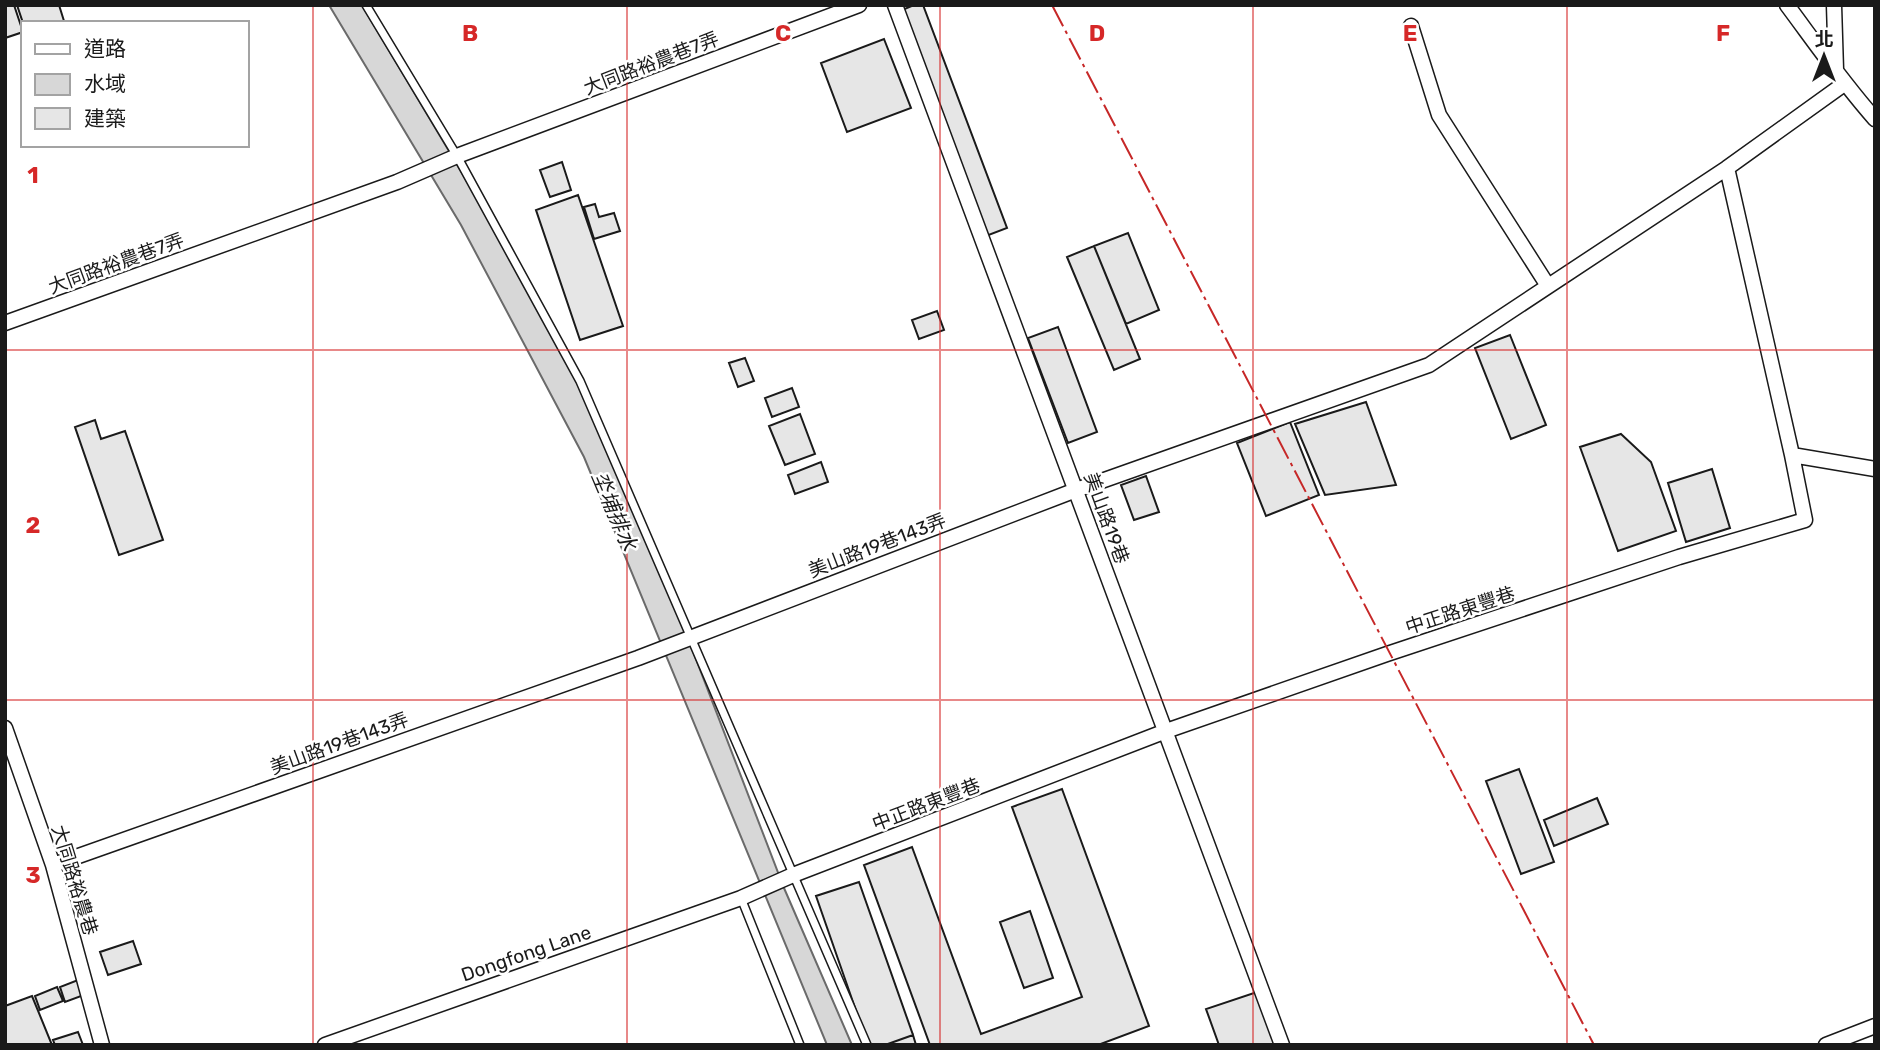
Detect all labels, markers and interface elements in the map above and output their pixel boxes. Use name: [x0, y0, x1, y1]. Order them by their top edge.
text: B: [462, 19, 478, 47]
text: C: [775, 19, 791, 47]
text: D: [1089, 19, 1105, 47]
text: E: [1403, 19, 1417, 47]
text: F: [1716, 19, 1730, 47]
legend: [21, 21, 248, 147]
north arrow: [1789, 21, 1859, 91]
street label: 大同路裕農巷7弄: [580, 27, 722, 100]
text: 北: [1814, 28, 1834, 51]
text: 道路: [84, 36, 126, 61]
text: 水域: [84, 71, 126, 96]
text: 建築: [84, 106, 126, 131]
text: 1: [27, 161, 39, 189]
street label: 大同路裕農巷7弄: [45, 228, 187, 299]
water label: 坔埔排水: [587, 467, 643, 555]
street label: 美山路19巷: [1079, 469, 1134, 567]
street label: 美山路19巷143弄: [805, 509, 949, 582]
text: 2: [26, 511, 40, 539]
street label: 中正路東豐巷: [1402, 582, 1518, 639]
street label: 美山路19巷143弄: [267, 708, 412, 779]
street label: 中正路東豐巷: [869, 773, 984, 836]
street label: 大同路裕農巷: [47, 822, 102, 938]
text: 3: [25, 861, 41, 889]
street label: Dongfong Lane: [458, 921, 594, 986]

